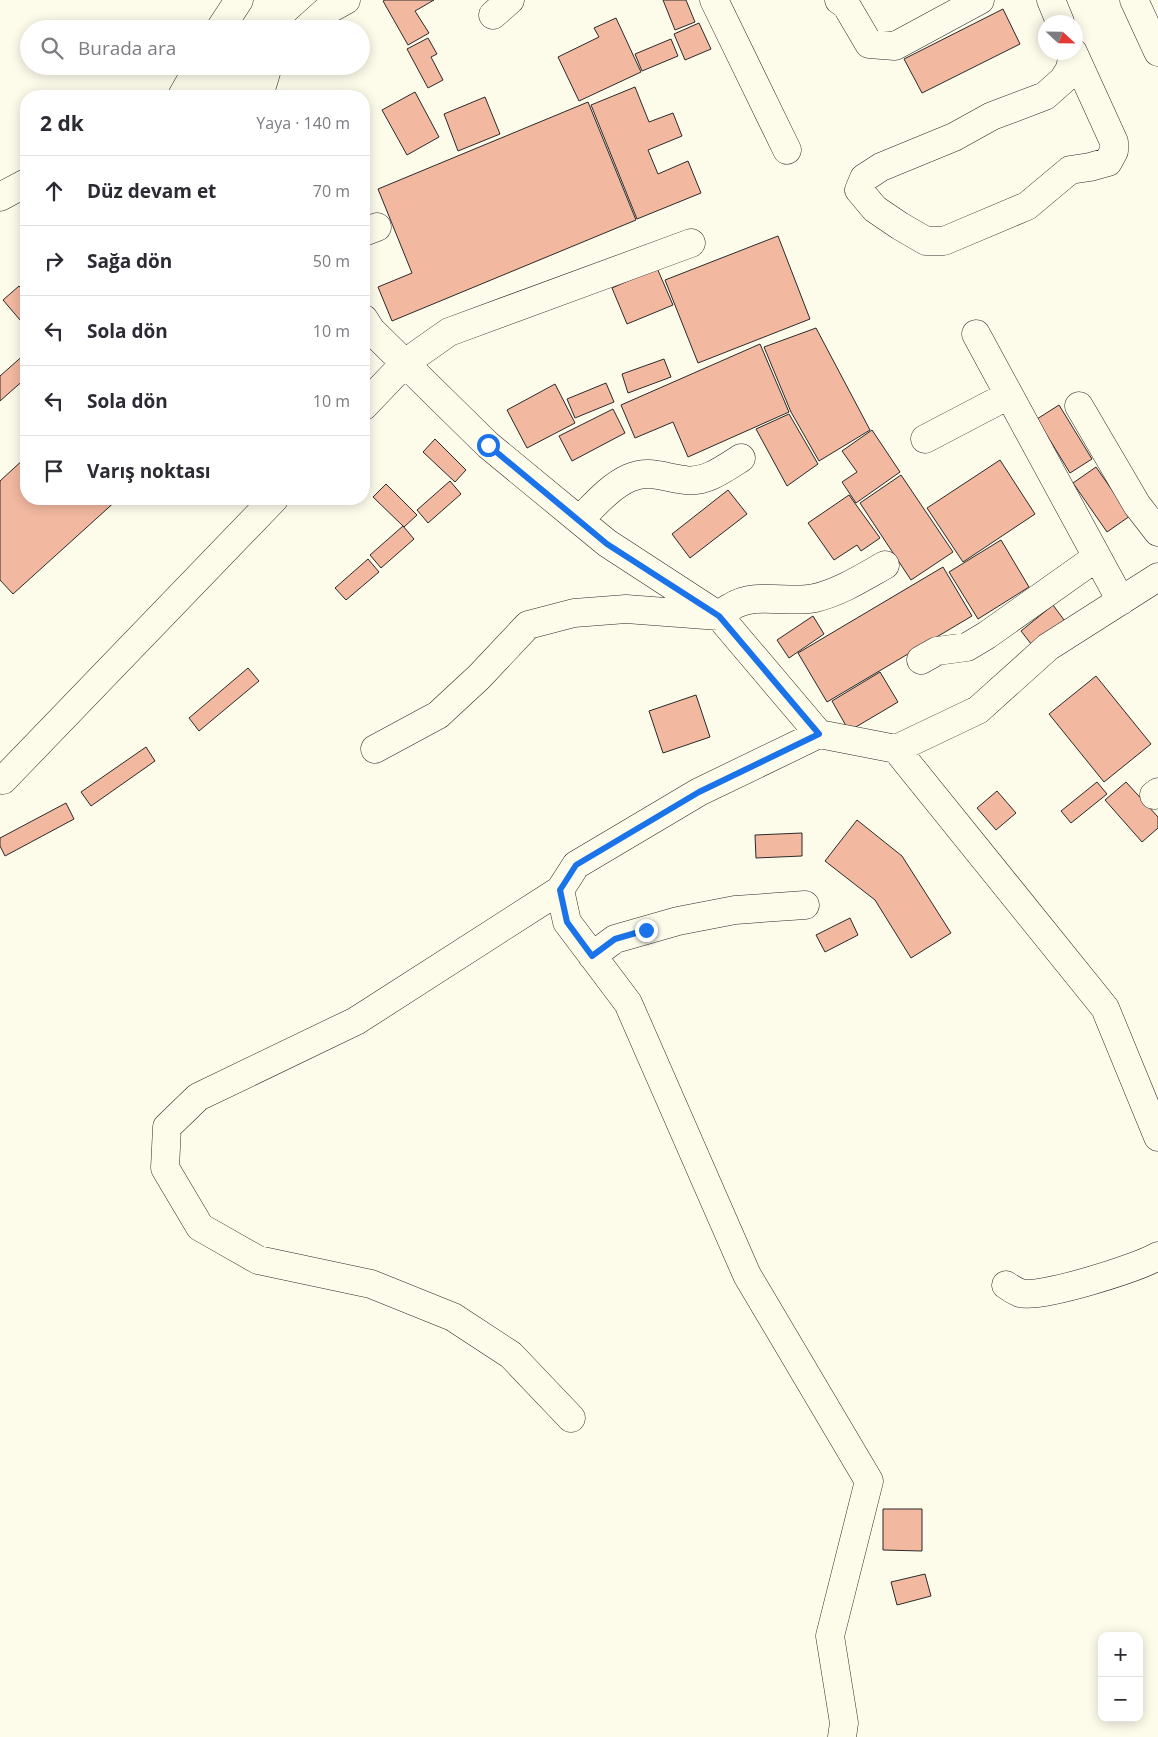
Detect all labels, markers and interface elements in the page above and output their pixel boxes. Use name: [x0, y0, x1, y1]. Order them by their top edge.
north arrow: [1038, 15, 1083, 60]
search box: [20, 20, 370, 75]
icon: search: [38, 34, 66, 62]
text: Burada ara: [78, 35, 176, 61]
text: 2 dk: [40, 109, 84, 137]
text: Yaya · 140 m: [256, 112, 350, 134]
icon: ahead: [40, 177, 68, 205]
text: Düz devam et: [87, 178, 216, 204]
text: 70 m: [313, 180, 350, 202]
icon: right: [40, 247, 68, 275]
text: Sağa dön: [87, 248, 172, 274]
text: 50 m: [313, 250, 350, 272]
icon: left: [40, 317, 68, 345]
text: Sola dön: [87, 318, 168, 344]
text: 10 m: [313, 320, 350, 342]
icon: left: [40, 387, 68, 415]
text: Sola dön: [87, 388, 168, 414]
text: 10 m: [313, 390, 350, 412]
route start: [477, 434, 500, 457]
icon: arrive: [40, 457, 68, 485]
text: Varış noktası: [87, 458, 211, 484]
route end: [635, 919, 658, 942]
map controls: [1098, 1632, 1143, 1722]
button: +: [1098, 1632, 1143, 1677]
button: −: [1098, 1677, 1143, 1722]

